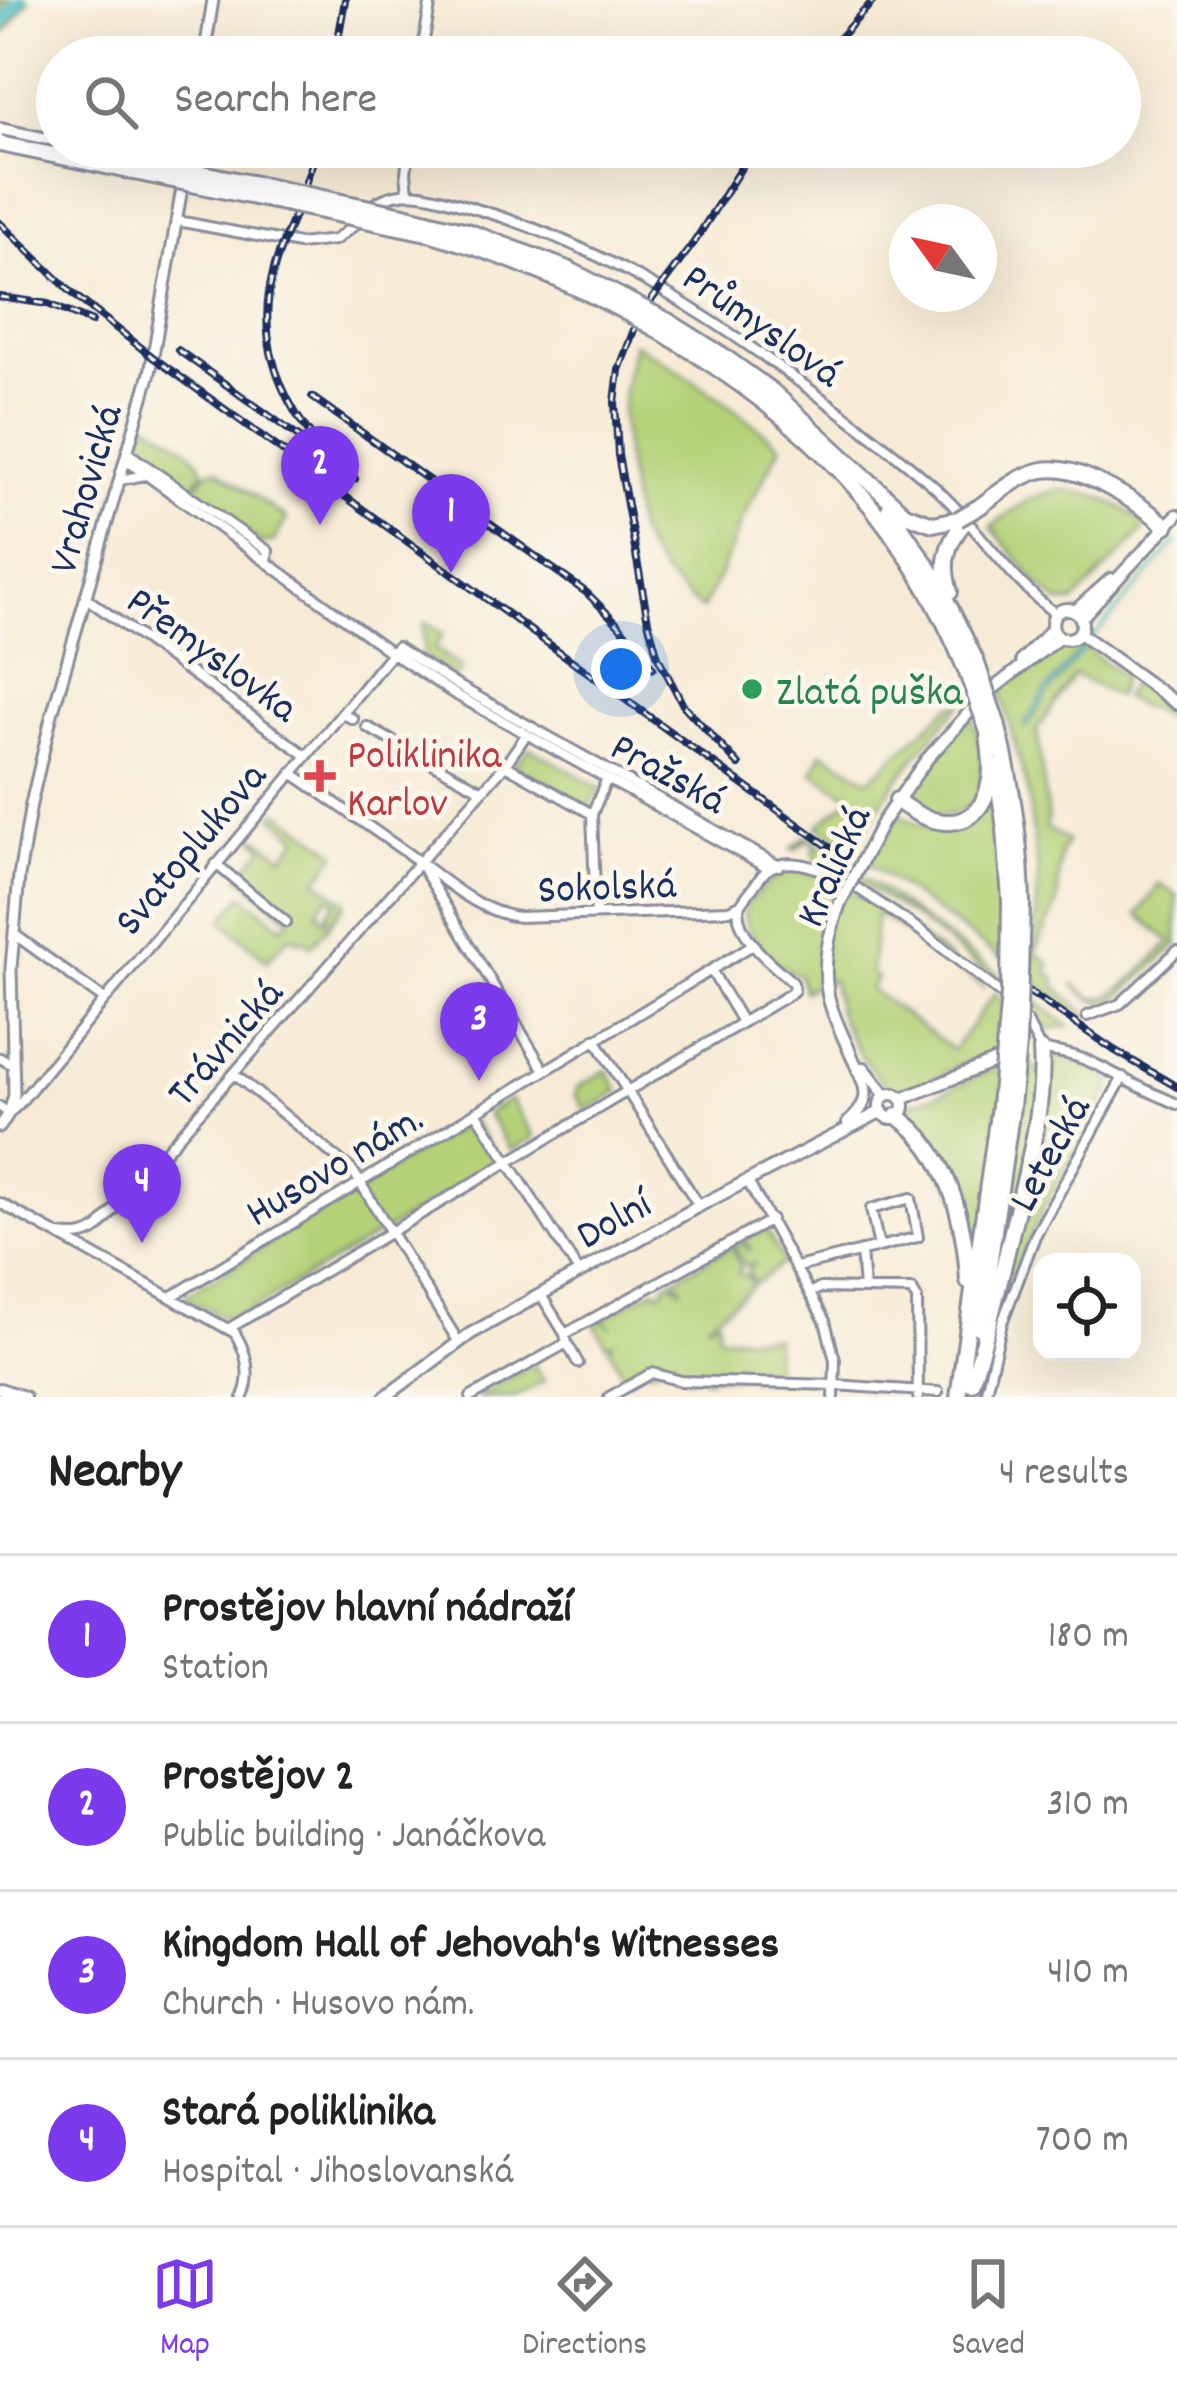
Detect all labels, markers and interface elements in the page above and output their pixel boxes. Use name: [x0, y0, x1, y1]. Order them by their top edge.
search box: [36, 36, 1141, 168]
icon: search: [78, 69, 144, 135]
text: Search here: [174, 70, 377, 134]
north arrow: [889, 204, 997, 312]
street label: Průmyslová: [668, 252, 852, 406]
street label: Vrahovická: [37, 398, 143, 582]
pin: 2: [281, 426, 359, 525]
pin: 1: [412, 474, 490, 573]
street label: Přemyslovka: [111, 575, 309, 741]
your location: [591, 639, 651, 699]
place label: Zlatá puška: [776, 666, 964, 726]
marker: Zlatá puška: [739, 676, 765, 702]
street label: Pražská: [598, 721, 736, 834]
place label: Poliklinika Karlov: [347, 729, 503, 837]
street label: Svatoplukova: [103, 751, 285, 951]
marker: Poliklinika Karlov: [304, 760, 336, 792]
street label: Kralická: [784, 797, 891, 938]
street label: Sokolská: [537, 859, 678, 923]
street label: Trávnická: [155, 968, 301, 1123]
pin: 3: [440, 982, 518, 1081]
street label: Letecká: [997, 1086, 1110, 1224]
street label: Husovo nám.: [236, 1092, 437, 1246]
pin: 4: [103, 1144, 181, 1243]
street label: Dolní: [567, 1177, 667, 1268]
map controls: [1033, 1253, 1141, 1361]
button: locate: [1033, 1253, 1141, 1361]
text: Nearby: [48, 1439, 181, 1511]
text: 4 results: [999, 1448, 1129, 1503]
text: Prostějov hlavní nádraží: [162, 1579, 572, 1643]
text: 1: [83, 1611, 91, 1666]
text: 180 m: [1048, 1611, 1129, 1666]
text: Station: [162, 1643, 269, 1698]
text: Prostějov 2: [162, 1747, 355, 1811]
text: 2: [78, 1779, 96, 1834]
text: 310 m: [1046, 1779, 1129, 1834]
text: Public building · Janáčkova: [162, 1811, 545, 1866]
text: Kingdom Hall of Jehovah's Witnesses: [162, 1915, 779, 1979]
text: 3: [78, 1947, 96, 2002]
text: 410 m: [1047, 1947, 1129, 2002]
text: Church · Husovo nám.: [162, 1979, 475, 2034]
text: Stará poliklinika: [162, 2083, 435, 2147]
text: 4: [79, 2115, 95, 2170]
text: 700 m: [1036, 2115, 1129, 2170]
text: Hospital · Jihoslovanská: [162, 2147, 514, 2202]
tab: Map: [152, 2251, 218, 2370]
tab: Directions: [522, 2251, 647, 2370]
tab: Saved: [951, 2251, 1025, 2370]

